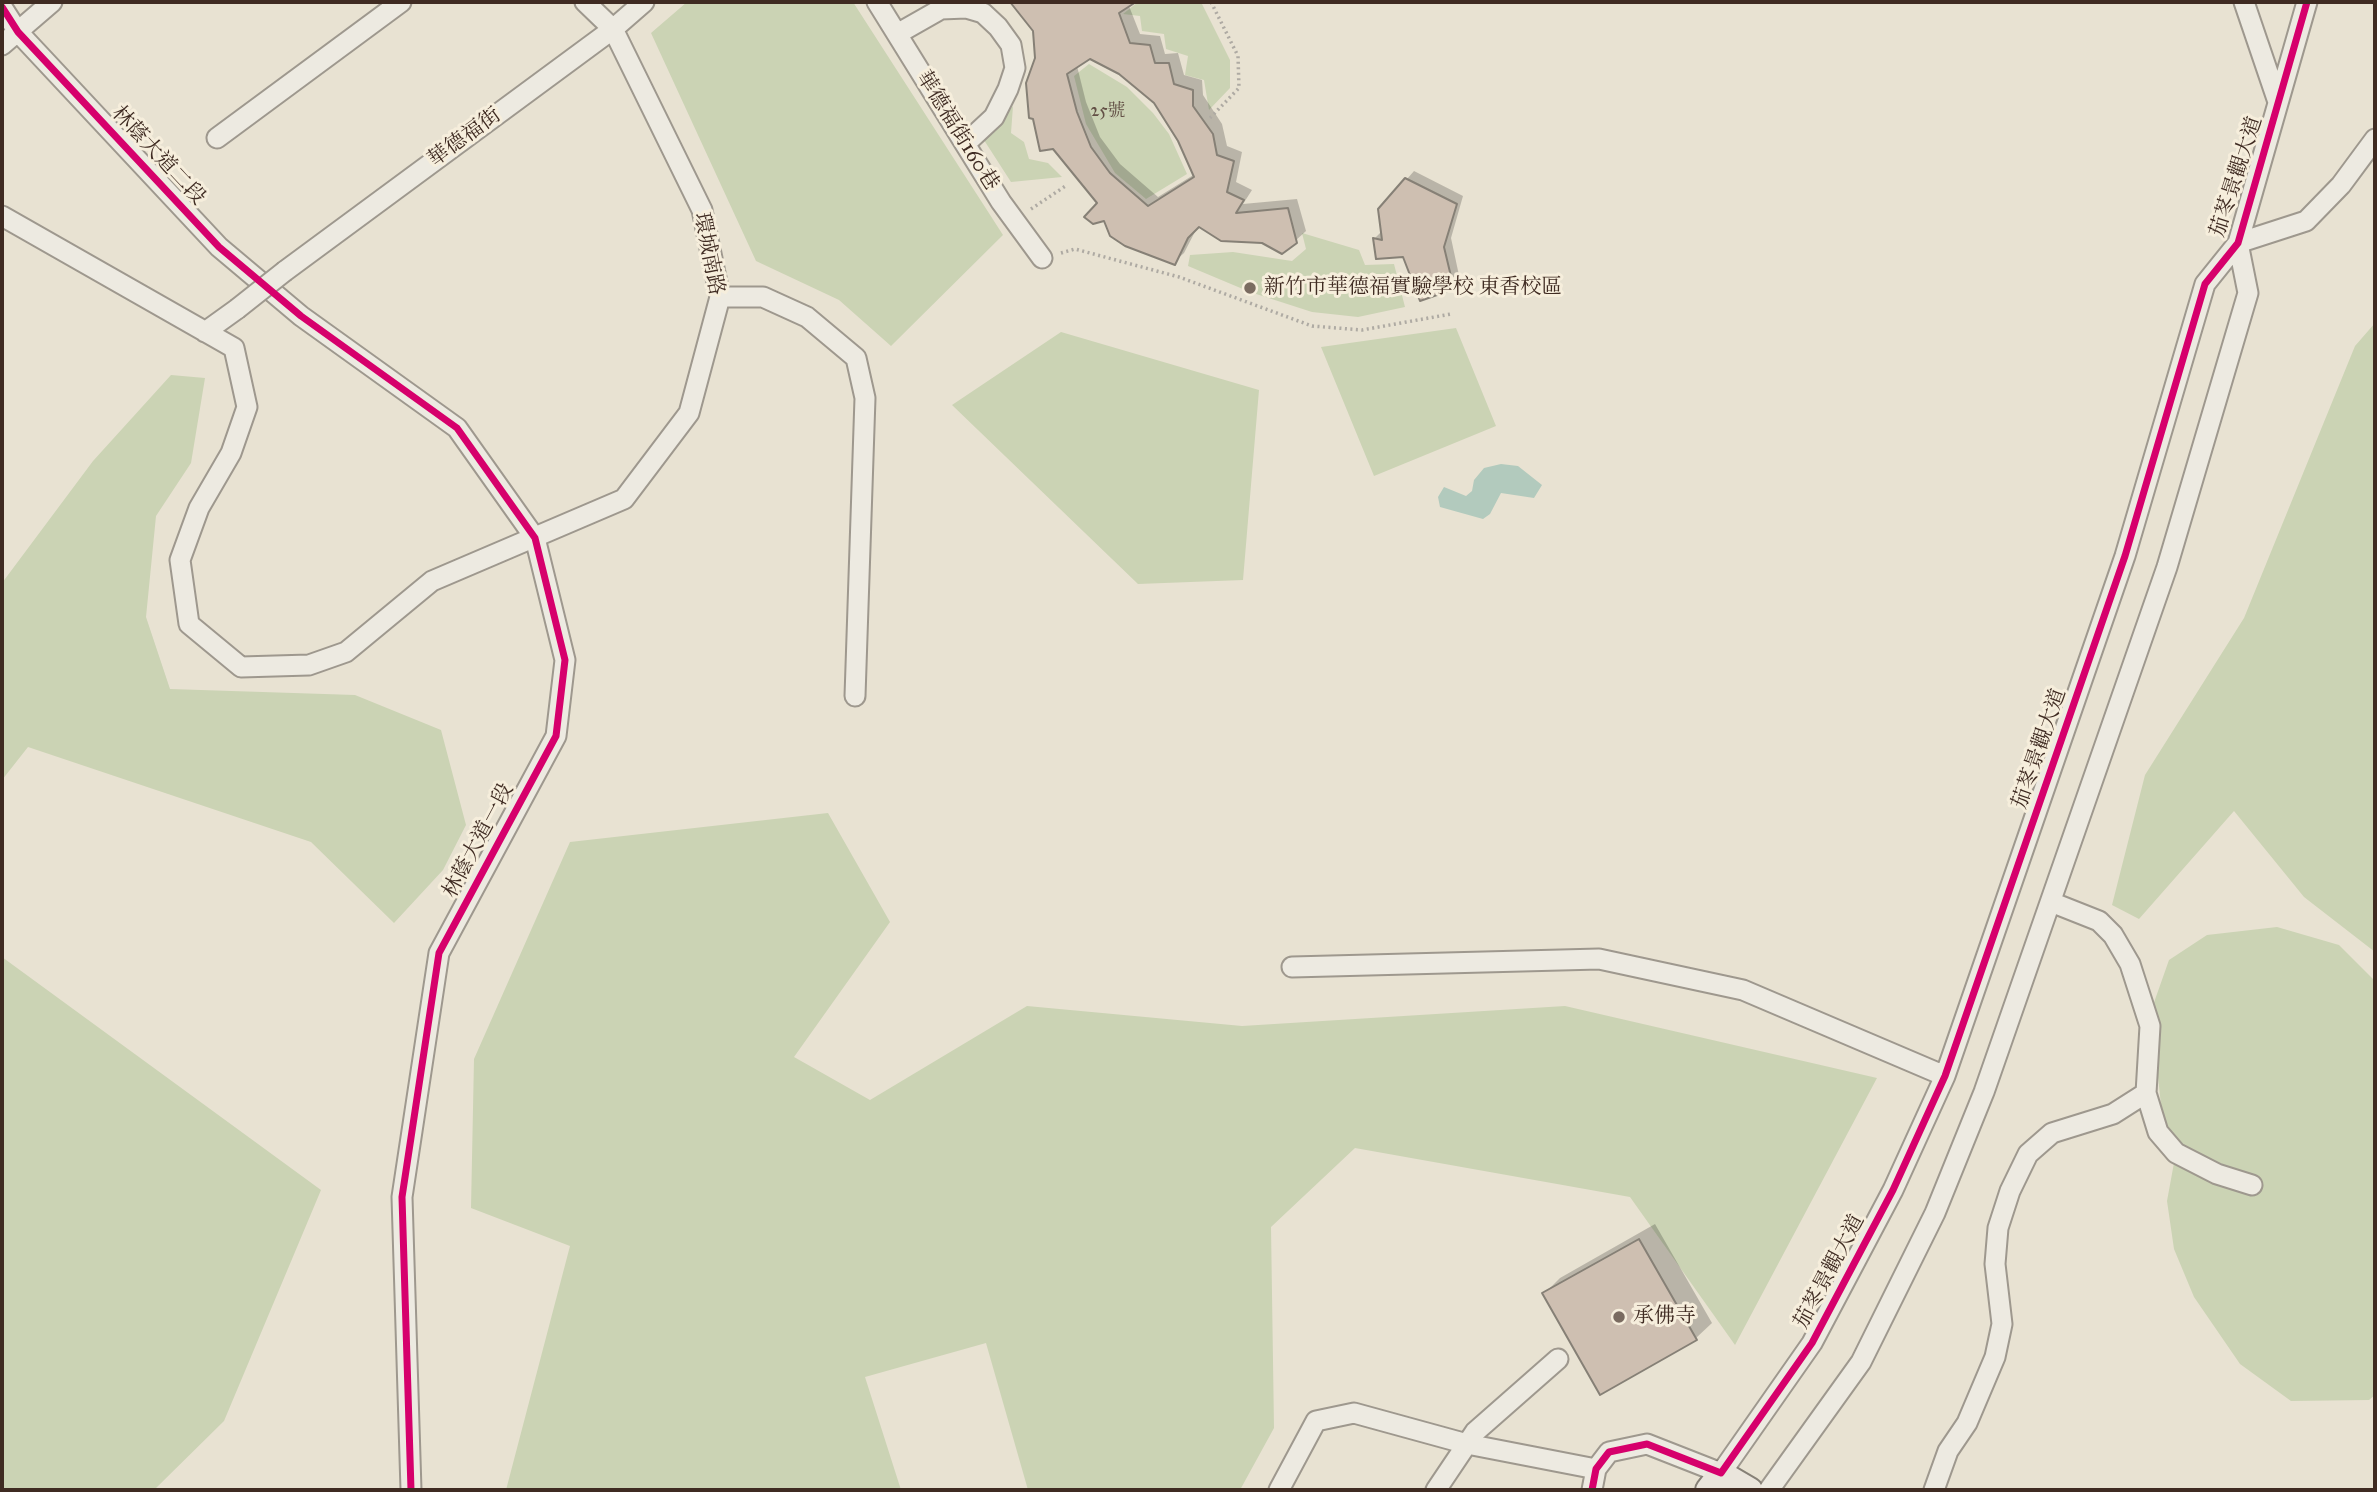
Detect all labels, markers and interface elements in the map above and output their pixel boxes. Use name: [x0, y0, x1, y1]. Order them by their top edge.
street label: 華德福街160巷: [910, 67, 1004, 195]
street label: 林蔭大道二段: [106, 101, 210, 211]
house number: 25號: [1090, 101, 1126, 123]
street label: 華德福街: [424, 103, 506, 173]
street label: 茄苳景觀大道: [2206, 113, 2268, 241]
street label: 環城南路: [688, 210, 728, 298]
place label: 新竹市華德福實驗學校 東香校區: [1264, 275, 1563, 301]
marker: 新竹市華德福實驗學校 東香校區: [1242, 280, 1258, 296]
street label: 茄苳景觀大道: [2008, 685, 2072, 813]
street label: 林蔭大道一段: [438, 779, 520, 903]
street label: 茄苳景觀大道: [1789, 1210, 1871, 1334]
place label: 承佛寺: [1633, 1304, 1696, 1330]
marker: 承佛寺: [1611, 1309, 1627, 1325]

